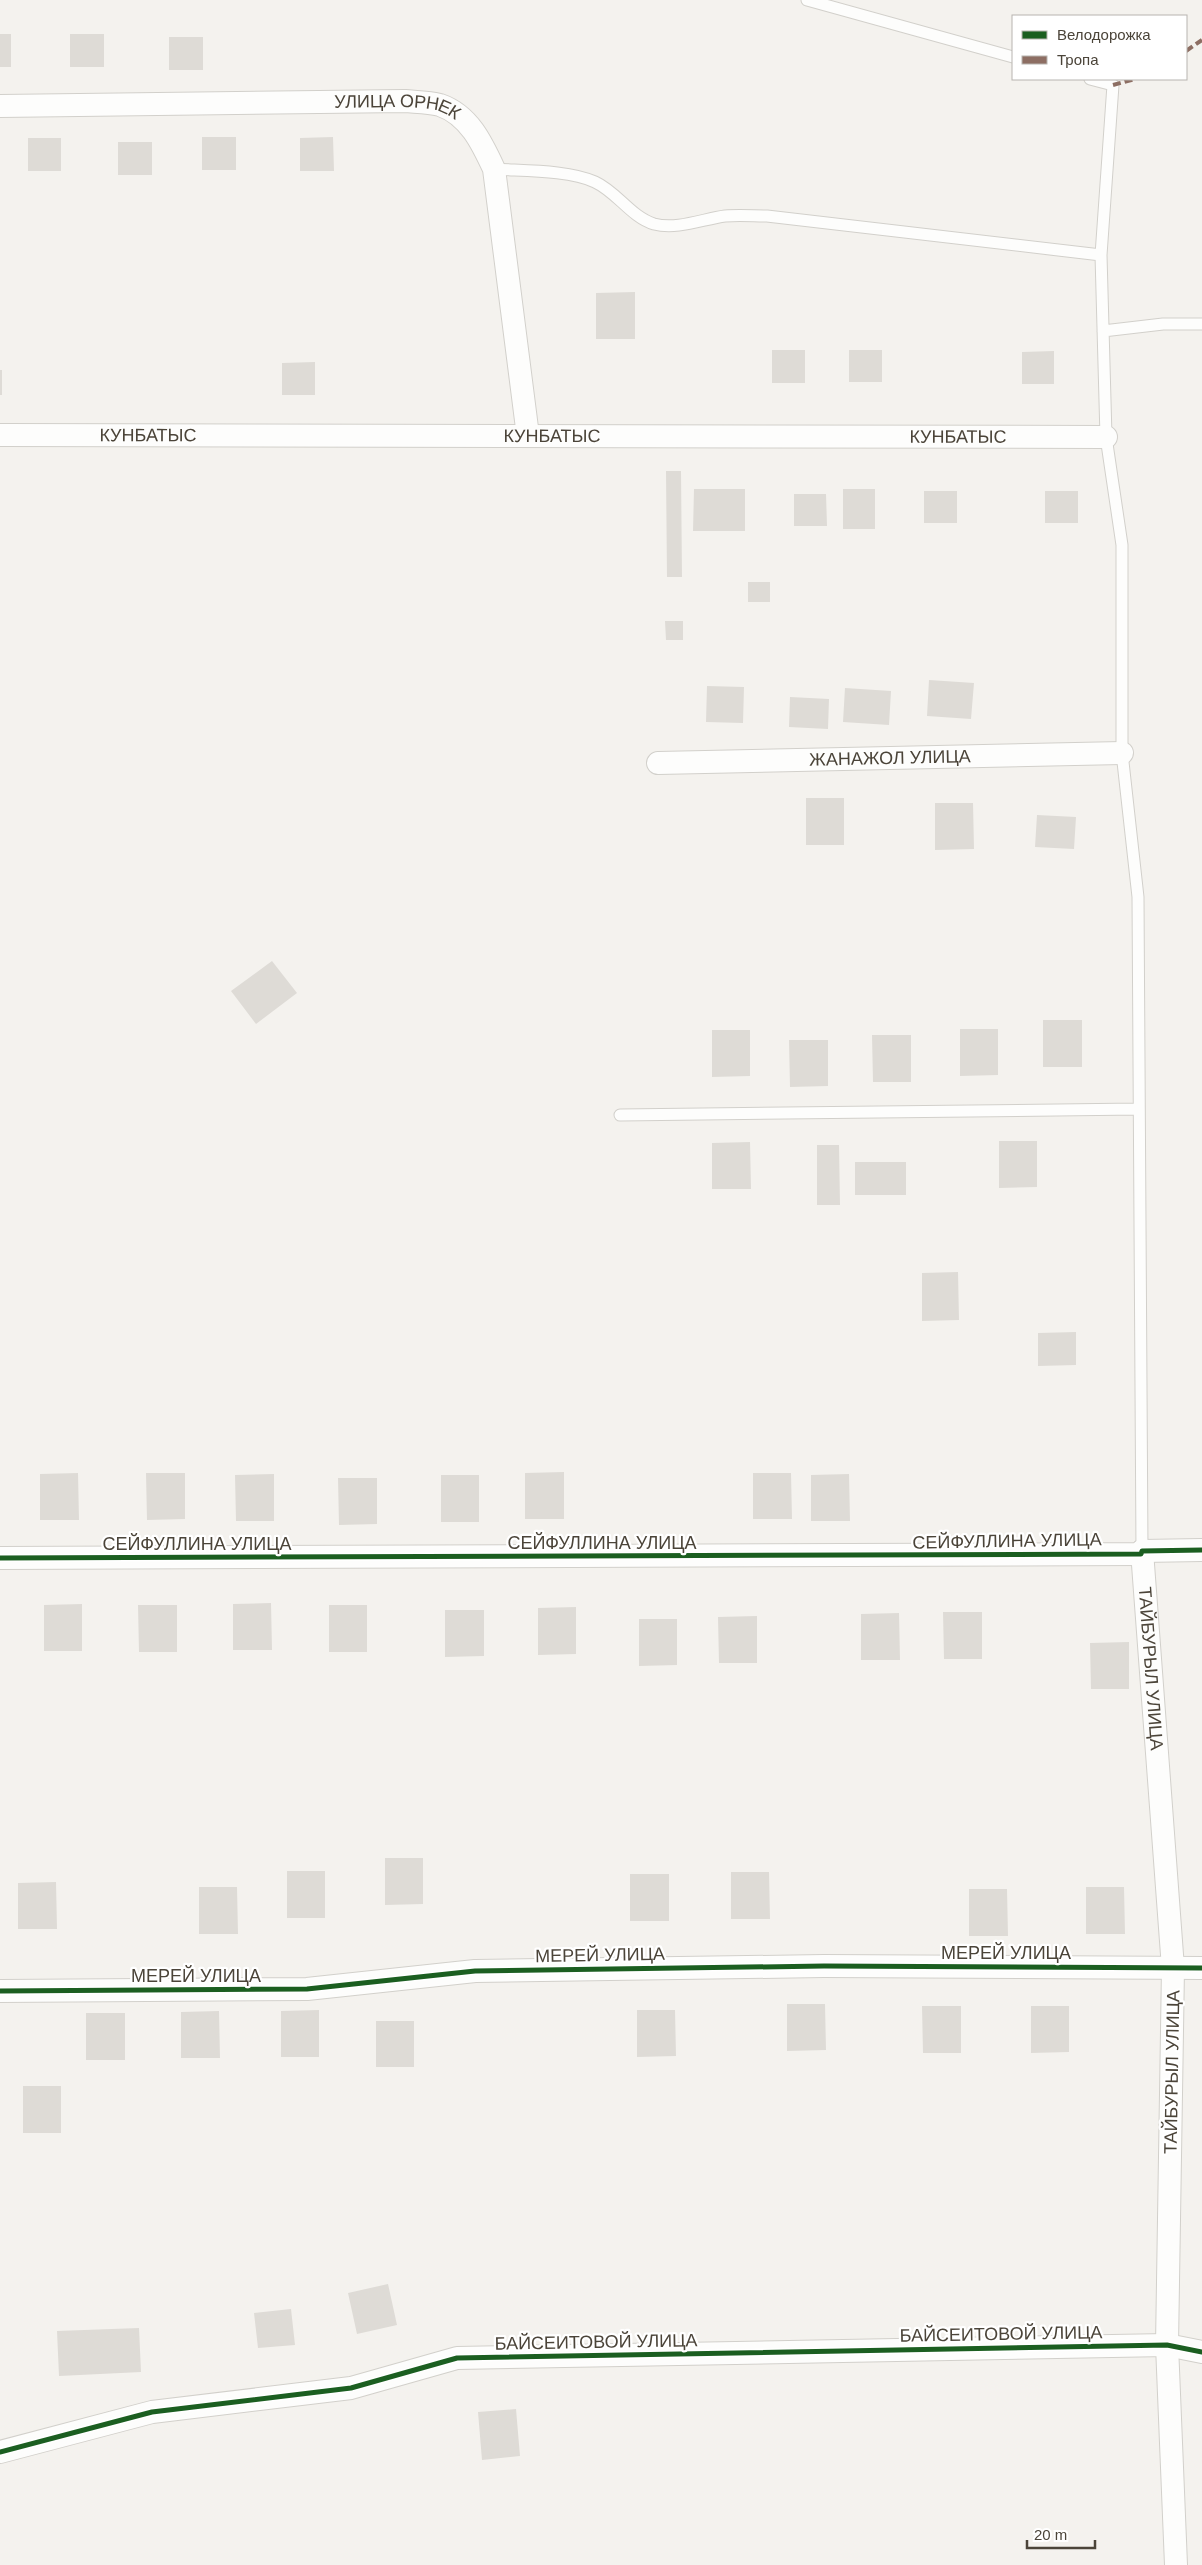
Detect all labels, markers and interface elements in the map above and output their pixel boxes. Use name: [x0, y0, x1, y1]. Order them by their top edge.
legend: [1012, 15, 1187, 80]
text: Велодорожка: [1057, 26, 1151, 43]
text: Тропа: [1057, 51, 1099, 68]
street label: УЛИЦА ОРНЕК: [334, 91, 465, 124]
street label: КУНБАТЫС: [99, 425, 197, 445]
street label: КУНБАТЫС: [503, 426, 601, 446]
street label: КУНБАТЫС: [909, 427, 1007, 447]
street label: ЖАНАЖОЛ УЛИЦА: [809, 746, 971, 770]
street label: СЕЙФУЛЛИНА УЛИЦА: [912, 1528, 1102, 1553]
street label: СЕЙФУЛЛИНА УЛИЦА: [507, 1532, 697, 1553]
street label: СЕЙФУЛЛИНА УЛИЦА: [102, 1533, 292, 1554]
street label: ТАЙБУРЫЛ УЛИЦА: [1135, 1586, 1167, 1751]
street label: МЕРЕЙ УЛИЦА: [941, 1942, 1071, 1963]
street label: МЕРЕЙ УЛИЦА: [535, 1943, 665, 1966]
street label: МЕРЕЙ УЛИЦА: [131, 1965, 261, 1986]
street label: ТАЙБУРЫЛ УЛИЦА: [1160, 1990, 1183, 2154]
street label: БАЙСЕИТОВОЙ УЛИЦА: [899, 2321, 1103, 2346]
street label: БАЙСЕИТОВОЙ УЛИЦА: [494, 2329, 698, 2354]
scale bar: [1027, 2518, 1094, 2550]
text: 20 m: [1034, 2526, 1067, 2543]

